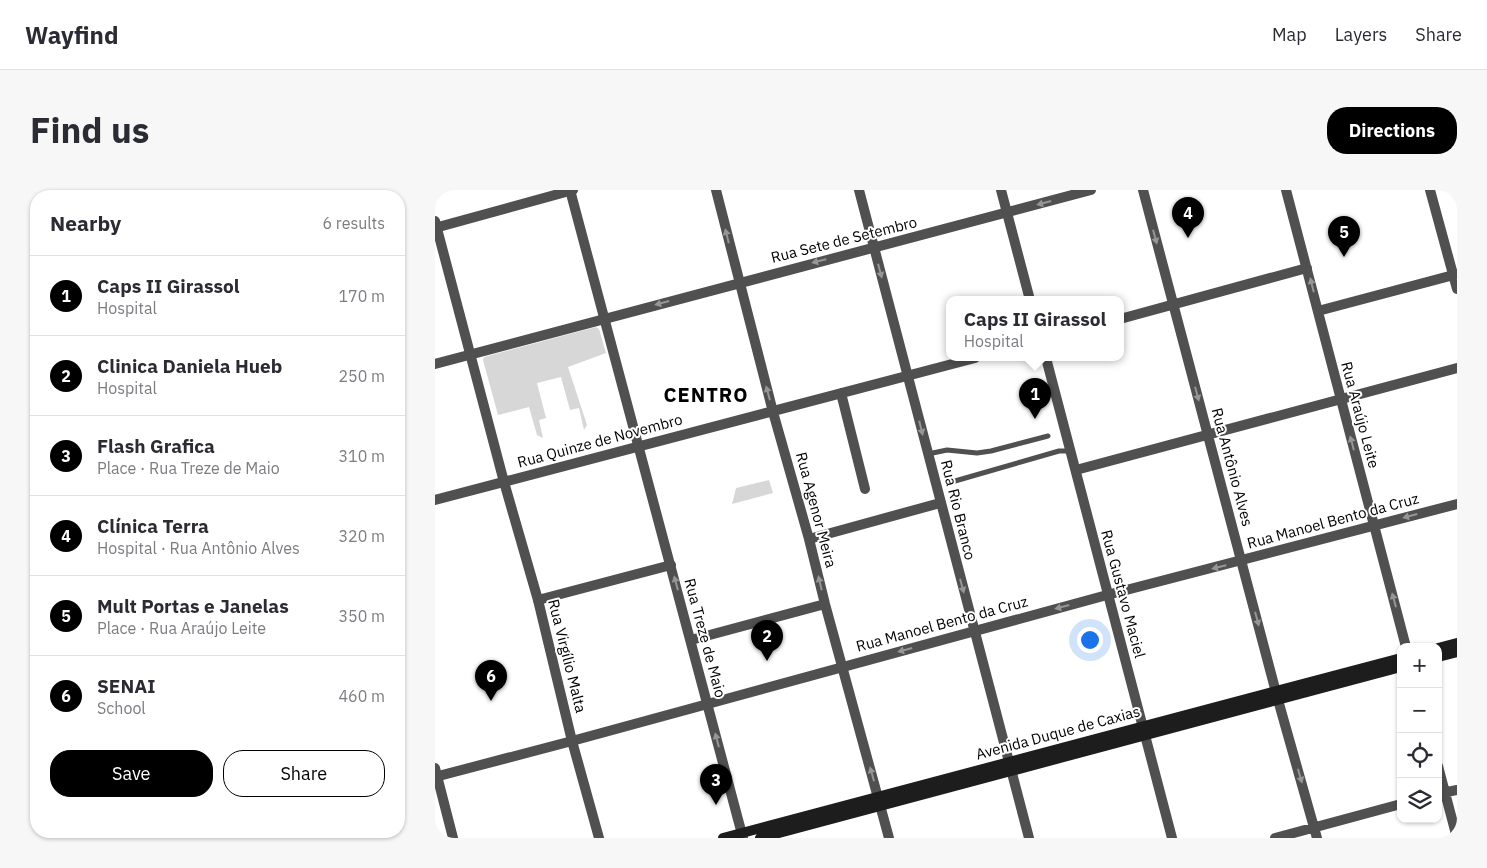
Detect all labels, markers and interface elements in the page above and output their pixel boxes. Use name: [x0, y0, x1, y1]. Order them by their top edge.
text: Wayfind: [25, 19, 118, 51]
text: Map: [1272, 23, 1307, 46]
text: Layers: [1335, 23, 1387, 46]
text: Share: [1415, 23, 1462, 46]
text: Find us: [30, 107, 149, 153]
button: Directions: [1327, 107, 1457, 154]
pin: 4: [1172, 197, 1204, 238]
one-way arrow: [1036, 199, 1052, 207]
text: Nearby: [50, 209, 121, 237]
street label: Rua Sete de Setembro: [769, 212, 919, 267]
text: 6 results: [322, 213, 385, 233]
pin: 5: [1328, 216, 1360, 257]
one-way arrow: [723, 228, 731, 243]
one-way arrow: [1151, 230, 1159, 245]
one-way arrow: [811, 258, 826, 266]
one-way arrow: [877, 263, 885, 278]
text: Caps II Girassol: [97, 274, 240, 298]
one-way arrow: [1307, 278, 1315, 293]
text: 1: [61, 286, 71, 306]
text: 170 m: [338, 286, 385, 306]
popup: [946, 296, 1124, 361]
text: Hospital: [97, 298, 157, 318]
one-way arrow: [654, 299, 669, 307]
text: Caps II Girassol: [964, 307, 1106, 331]
text: Hospital: [964, 331, 1024, 351]
text: Clinica Daniela Hueb: [97, 354, 282, 378]
street label: Rua Araújo Leite: [1337, 359, 1384, 470]
text: 2: [61, 366, 71, 386]
text: 250 m: [338, 366, 385, 386]
text: Hospital: [97, 378, 157, 398]
pin: 1: [1019, 378, 1051, 419]
district label: CENTRO: [664, 381, 748, 408]
one-way arrow: [764, 385, 772, 400]
one-way arrow: [1193, 387, 1201, 402]
street label: Rua Antônio Alves: [1208, 406, 1257, 528]
street label: Rua Quinze de Novembro: [515, 409, 685, 472]
one-way arrow: [917, 421, 925, 436]
text: Flash Grafica: [97, 434, 215, 458]
one-way arrow: [1348, 435, 1356, 450]
text: 3: [61, 446, 71, 466]
text: 310 m: [338, 446, 385, 466]
street label: Rua Agenor Meira: [792, 450, 841, 570]
text: Place · Rua Treze de Maio: [97, 458, 280, 478]
street label: Rua Rio Branco: [937, 458, 980, 562]
street label: Rua Manoel Bento da Cruz: [1245, 488, 1421, 553]
one-way arrow: [1402, 512, 1417, 520]
text: Clínica Terra: [97, 514, 209, 538]
text: 4: [61, 526, 71, 546]
text: 320 m: [338, 526, 385, 546]
street label: Rua Gustavo Maciel: [1097, 528, 1150, 660]
text: Hospital · Rua Antônio Alves: [97, 538, 300, 558]
one-way arrow: [1211, 563, 1226, 571]
one-way arrow: [671, 575, 679, 590]
street label: Rua Treze de Maio: [680, 576, 731, 700]
one-way arrow: [816, 576, 824, 591]
one-way arrow: [958, 578, 966, 593]
street label: Rua Manoel Bento da Cruz: [854, 591, 1030, 656]
one-way arrow: [1390, 592, 1398, 607]
text: Mult Portas e Janelas: [97, 594, 289, 618]
street label: Rua Virgílio Malta: [544, 597, 591, 715]
one-way arrow: [1054, 604, 1069, 612]
text: 5: [61, 606, 71, 626]
text: 350 m: [338, 606, 385, 626]
one-way arrow: [1253, 611, 1261, 626]
text: Place · Rua Araújo Leite: [97, 618, 266, 638]
pin: 2: [751, 620, 783, 661]
your location: [1077, 627, 1103, 653]
map controls: [1397, 643, 1442, 823]
button: +: [1397, 643, 1442, 688]
one-way arrow: [897, 646, 912, 654]
pin: 6: [475, 660, 507, 701]
text: SENAI: [97, 674, 155, 698]
text: 6: [61, 686, 71, 706]
text: 460 m: [338, 686, 385, 706]
button: −: [1397, 688, 1442, 733]
text: School: [97, 698, 146, 718]
street label: Avenida Duque de Caxias: [974, 701, 1142, 764]
one-way arrow: [712, 733, 720, 748]
button: locate: [1397, 733, 1442, 778]
button: Save: [50, 750, 213, 797]
button: Share: [223, 750, 385, 797]
pin: 3: [700, 764, 732, 805]
one-way arrow: [867, 766, 875, 781]
one-way arrow: [1296, 768, 1304, 783]
button: layers: [1397, 778, 1442, 823]

